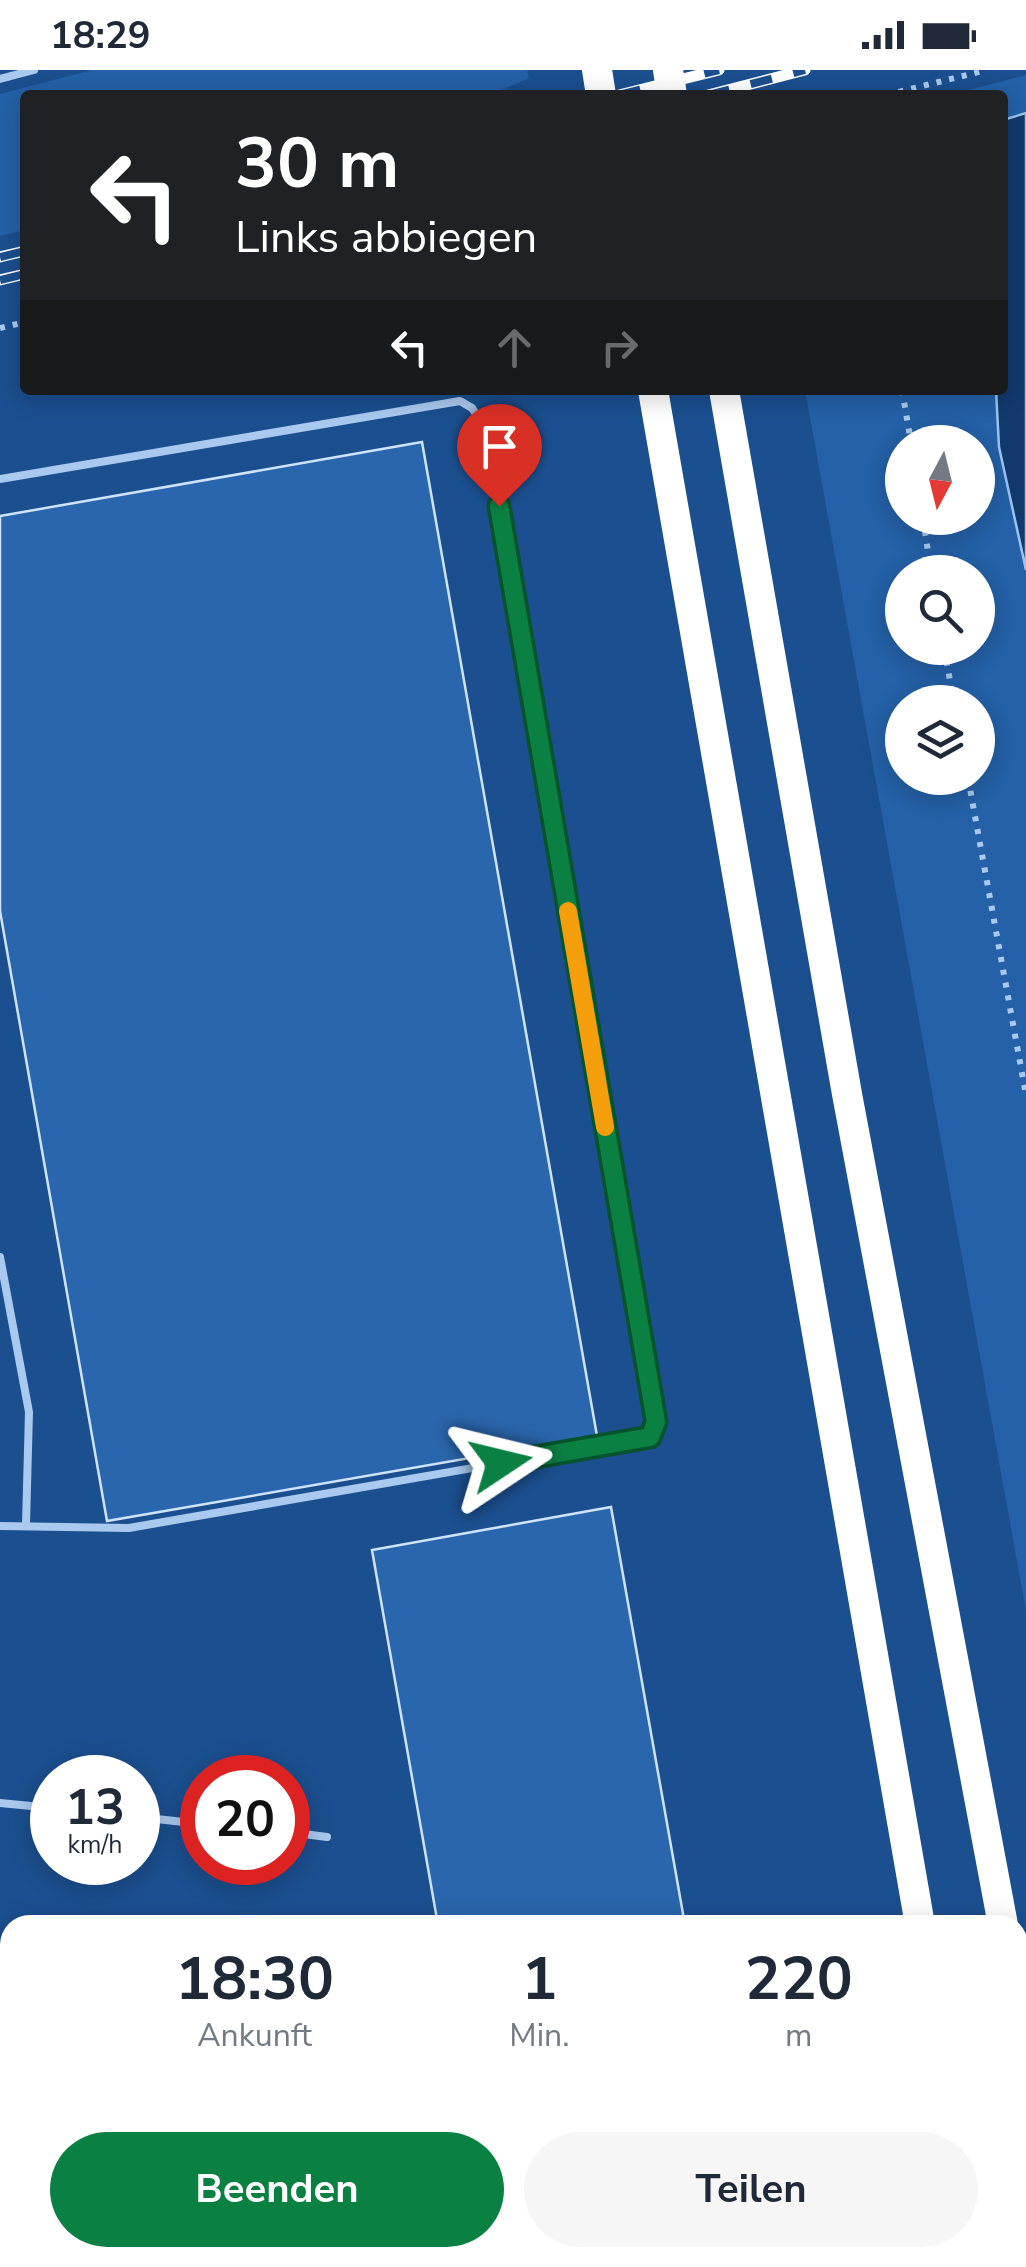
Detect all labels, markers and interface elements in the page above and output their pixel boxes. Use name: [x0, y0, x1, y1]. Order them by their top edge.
text: 18:29: [50, 10, 151, 61]
text: 30 m: [235, 116, 399, 212]
icon: left: [70, 130, 200, 260]
text: Links abbiegen: [235, 207, 537, 268]
icon: left: [382, 320, 437, 375]
icon: ahead: [487, 320, 542, 375]
icon: right: [592, 320, 647, 375]
pin: [457, 404, 542, 507]
icon: arrive: [472, 419, 527, 474]
north arrow: [885, 425, 995, 535]
map controls: [885, 425, 995, 795]
button: search: [885, 555, 995, 665]
button: layers: [885, 685, 995, 795]
position arrow: [449, 1411, 553, 1515]
speed limit sign: 20: [180, 1755, 310, 1885]
text: 13: [65, 1773, 125, 1842]
text: km/h: [67, 1828, 123, 1862]
text: 18:30: [175, 1938, 334, 2020]
text: 1: [521, 1938, 557, 2020]
text: 220: [745, 1938, 853, 2020]
text: Ankunft: [197, 2014, 312, 2057]
text: Min.: [509, 2014, 570, 2057]
text: m: [785, 2014, 812, 2057]
button: Beenden: [50, 2132, 504, 2247]
button: Teilen: [524, 2132, 978, 2247]

